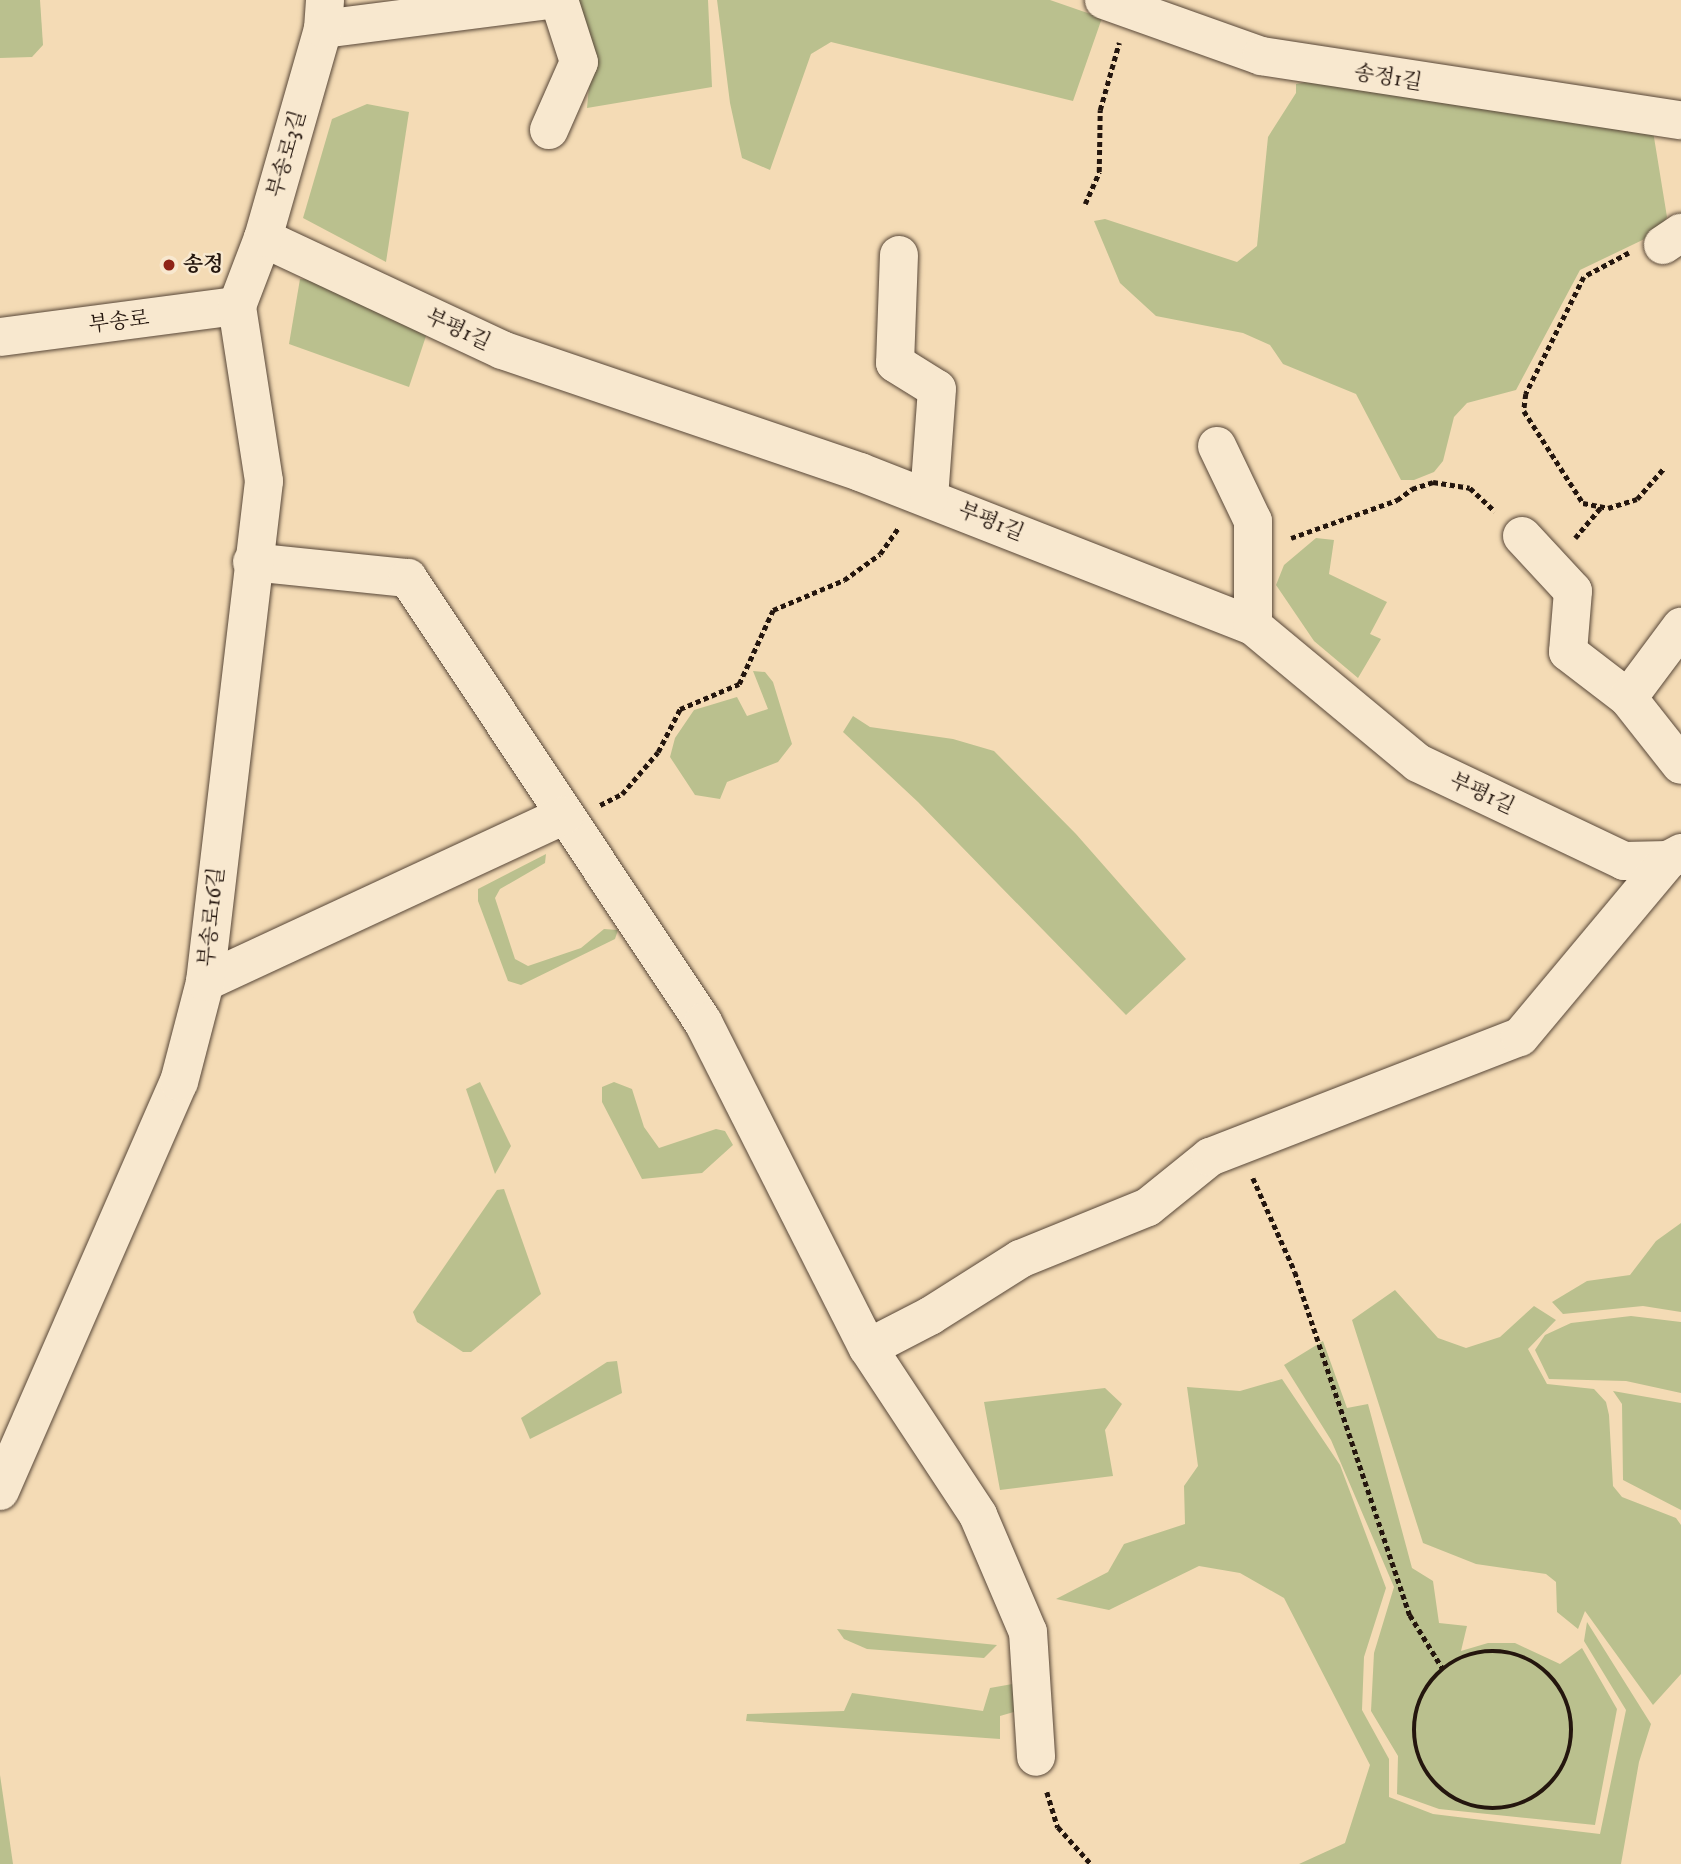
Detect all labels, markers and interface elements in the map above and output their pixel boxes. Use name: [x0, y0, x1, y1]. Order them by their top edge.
street label: 송정1길: [1352, 60, 1424, 96]
street label: 부송로3길: [263, 108, 311, 200]
place label: 송정: [183, 252, 224, 278]
marker: 송정: [161, 257, 177, 273]
street label: 부평1길: [422, 304, 494, 356]
street label: 부송로: [87, 306, 151, 338]
street label: 부평1길: [954, 497, 1028, 547]
street label: 부평1길: [1446, 768, 1518, 820]
street label: 부송로16길: [194, 866, 230, 968]

